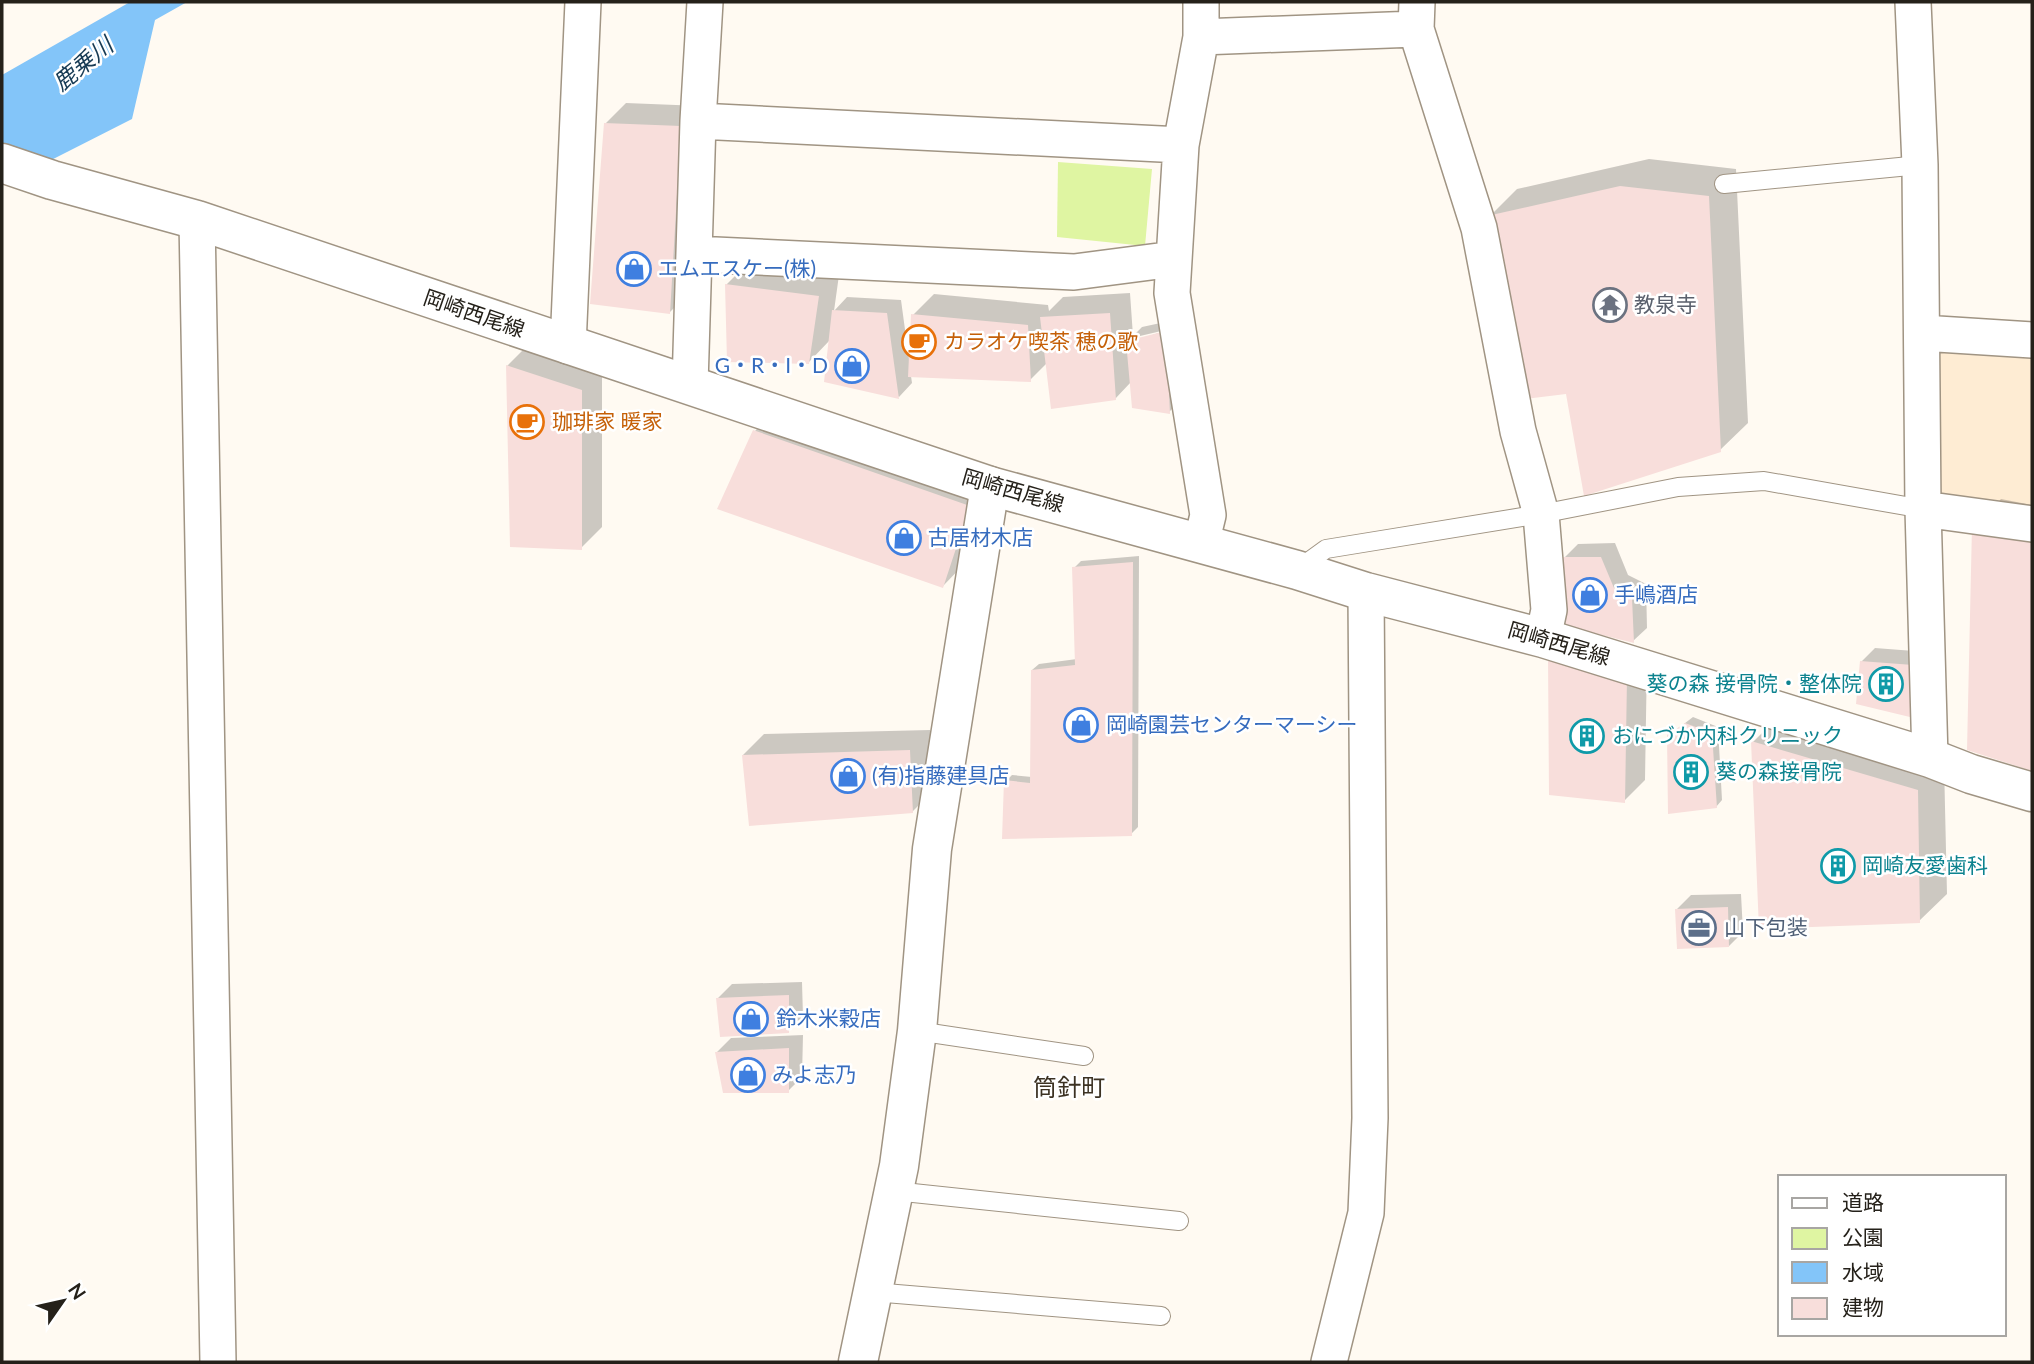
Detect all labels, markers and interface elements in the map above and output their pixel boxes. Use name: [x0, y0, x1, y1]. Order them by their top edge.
water label: 鹿乗川: [47, 29, 120, 96]
shop icon: エムエスケー(株): [615, 250, 653, 288]
place label: エムエスケー(株): [658, 255, 816, 280]
street label: 岡崎西尾線: [421, 284, 528, 341]
temple icon: 教泉寺: [1591, 286, 1629, 324]
place label: 教泉寺: [1634, 291, 1697, 316]
cafe icon: カラオケ喫茶 穂の歌: [900, 323, 938, 361]
place label: カラオケ喫茶 穂の歌: [944, 328, 1138, 353]
shop icon: G・R・I・D: [833, 347, 871, 385]
place label: G・R・I・D: [715, 352, 828, 377]
cafe icon: 珈琲家 暖家: [508, 403, 546, 441]
place label: 珈琲家 暖家: [552, 408, 662, 433]
street label: 岡崎西尾線: [960, 463, 1067, 516]
shop icon: 古居材木店: [885, 519, 923, 557]
place label: 古居材木店: [928, 524, 1033, 549]
shop icon: 手嶋酒店: [1571, 576, 1609, 614]
place label: 手嶋酒店: [1614, 581, 1698, 606]
street label: 岡崎西尾線: [1506, 616, 1613, 669]
building icon: 葵の森 接骨院・整体院: [1867, 665, 1905, 703]
place label: 葵の森 接骨院・整体院: [1647, 670, 1862, 695]
shop icon: 岡崎園芸センターマーシー: [1062, 706, 1100, 744]
place label: 岡崎園芸センターマーシー: [1106, 711, 1358, 736]
building icon: おにづか内科クリニック: [1568, 717, 1606, 755]
place label: おにづか内科クリニック: [1612, 722, 1843, 747]
building icon: 葵の森接骨院: [1672, 753, 1710, 791]
shop icon: (有)指藤建具店: [829, 757, 867, 795]
place label: 葵の森接骨院: [1716, 758, 1842, 783]
place label: (有)指藤建具店: [872, 762, 1009, 787]
building icon: 岡崎友愛歯科: [1819, 847, 1857, 885]
place label: 岡崎友愛歯科: [1862, 852, 1988, 877]
office icon: 山下包装: [1680, 909, 1718, 947]
place label: 山下包装: [1724, 914, 1808, 939]
shop icon: 鈴木米穀店: [732, 1000, 770, 1038]
place label: 鈴木米穀店: [776, 1005, 881, 1030]
shop icon: みよ志乃: [729, 1056, 767, 1094]
place label: みよ志乃: [772, 1061, 856, 1086]
district label: 筒針町: [1033, 1072, 1105, 1101]
legend: [1778, 1175, 2006, 1336]
text: 道路: [1842, 1189, 1884, 1214]
text: 公園: [1842, 1224, 1884, 1249]
text: 水域: [1842, 1259, 1884, 1284]
north arrow: [28, 1266, 98, 1336]
text: N: [64, 1279, 91, 1304]
text: 建物: [1842, 1294, 1884, 1319]

